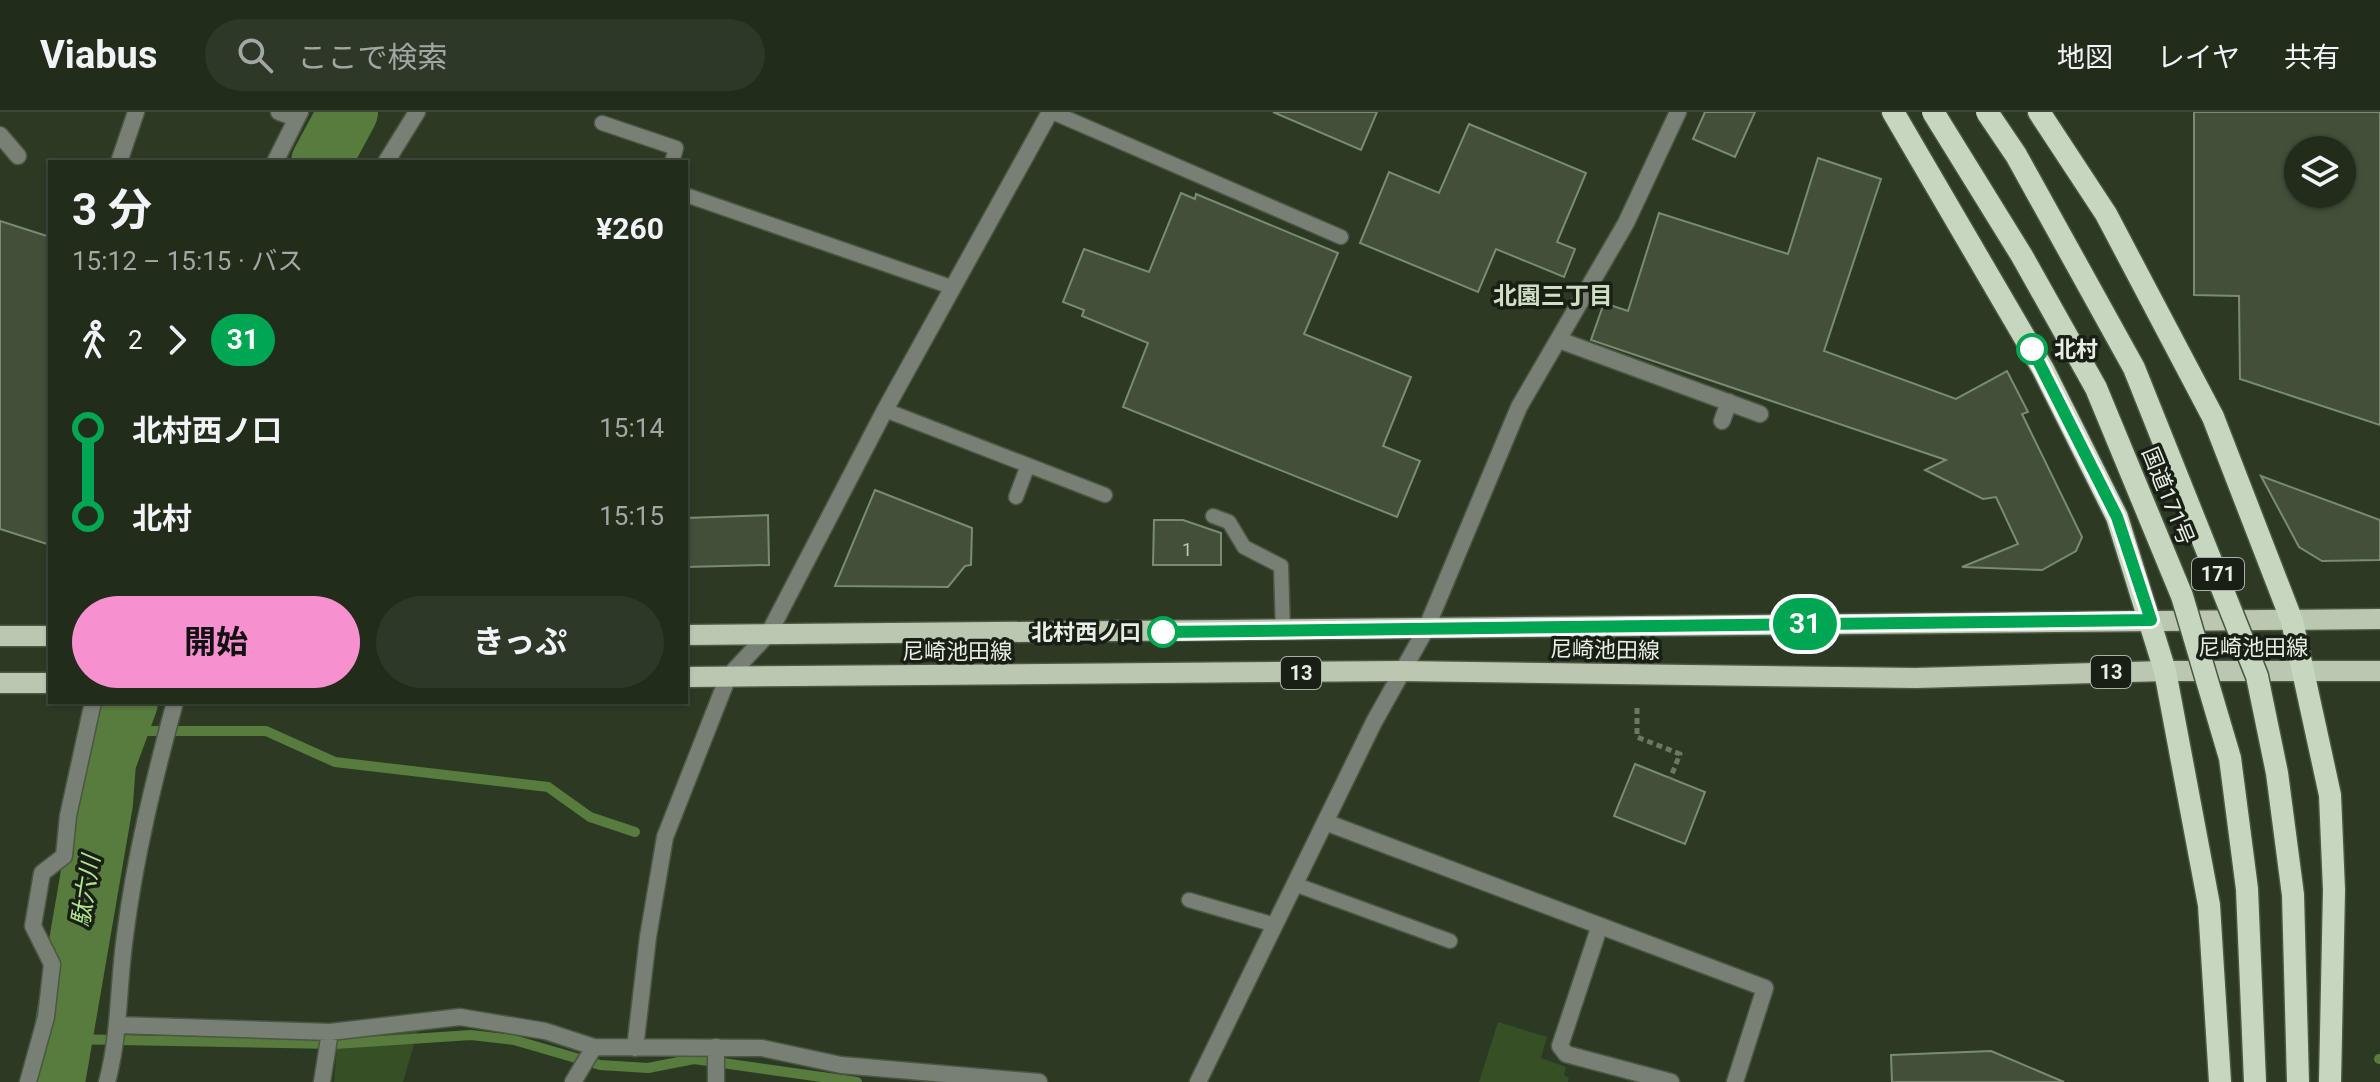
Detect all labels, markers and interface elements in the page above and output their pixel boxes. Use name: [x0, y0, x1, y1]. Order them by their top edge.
search box: [205, 19, 765, 91]
text: Viabus: [40, 33, 157, 77]
icon: search: [233, 33, 277, 77]
text: ここで検索: [297, 40, 447, 75]
text: 地図: [2057, 41, 2113, 74]
text: レイヤ: [2157, 41, 2240, 74]
text: 共有: [2284, 41, 2340, 74]
map controls: [2284, 136, 2356, 208]
button: layers: [2284, 136, 2356, 208]
text: 3 分: [72, 184, 152, 236]
text: ¥260: [596, 211, 664, 246]
text: 15:12 – 15:15 · バス: [72, 246, 303, 276]
district label: 北園三丁目: [1493, 282, 1613, 310]
icon: walk: [72, 318, 116, 362]
icon: forward: [155, 318, 199, 362]
text: 31: [227, 323, 259, 356]
text: 2: [128, 325, 143, 355]
marker: 北村: [2017, 334, 2047, 364]
place label: 北村: [2054, 337, 2098, 362]
text: 北村西ノ口: [132, 413, 282, 448]
text: 15:14: [599, 413, 664, 443]
street label: 国道171号: [2137, 444, 2199, 548]
text: 北村: [132, 501, 192, 536]
text: 15:15: [599, 501, 664, 531]
house number: 1: [1182, 539, 1192, 560]
road number: 171: [2192, 558, 2244, 590]
button: 開始: [72, 596, 360, 688]
button: きっぷ: [376, 596, 664, 688]
line badge: 31: [1769, 598, 1841, 650]
text: 31: [1789, 607, 1821, 640]
marker: 北村西ノ口: [1148, 617, 1178, 647]
place label: 北村西ノ口: [1031, 620, 1141, 645]
street label: 尼崎池田線: [2198, 635, 2308, 660]
street label: 尼崎池田線: [1550, 637, 1660, 663]
street label: 尼崎池田線: [902, 639, 1012, 664]
road number: 13: [2091, 656, 2131, 688]
road number: 13: [1281, 657, 1321, 689]
water label: 駄六川: [67, 850, 106, 929]

